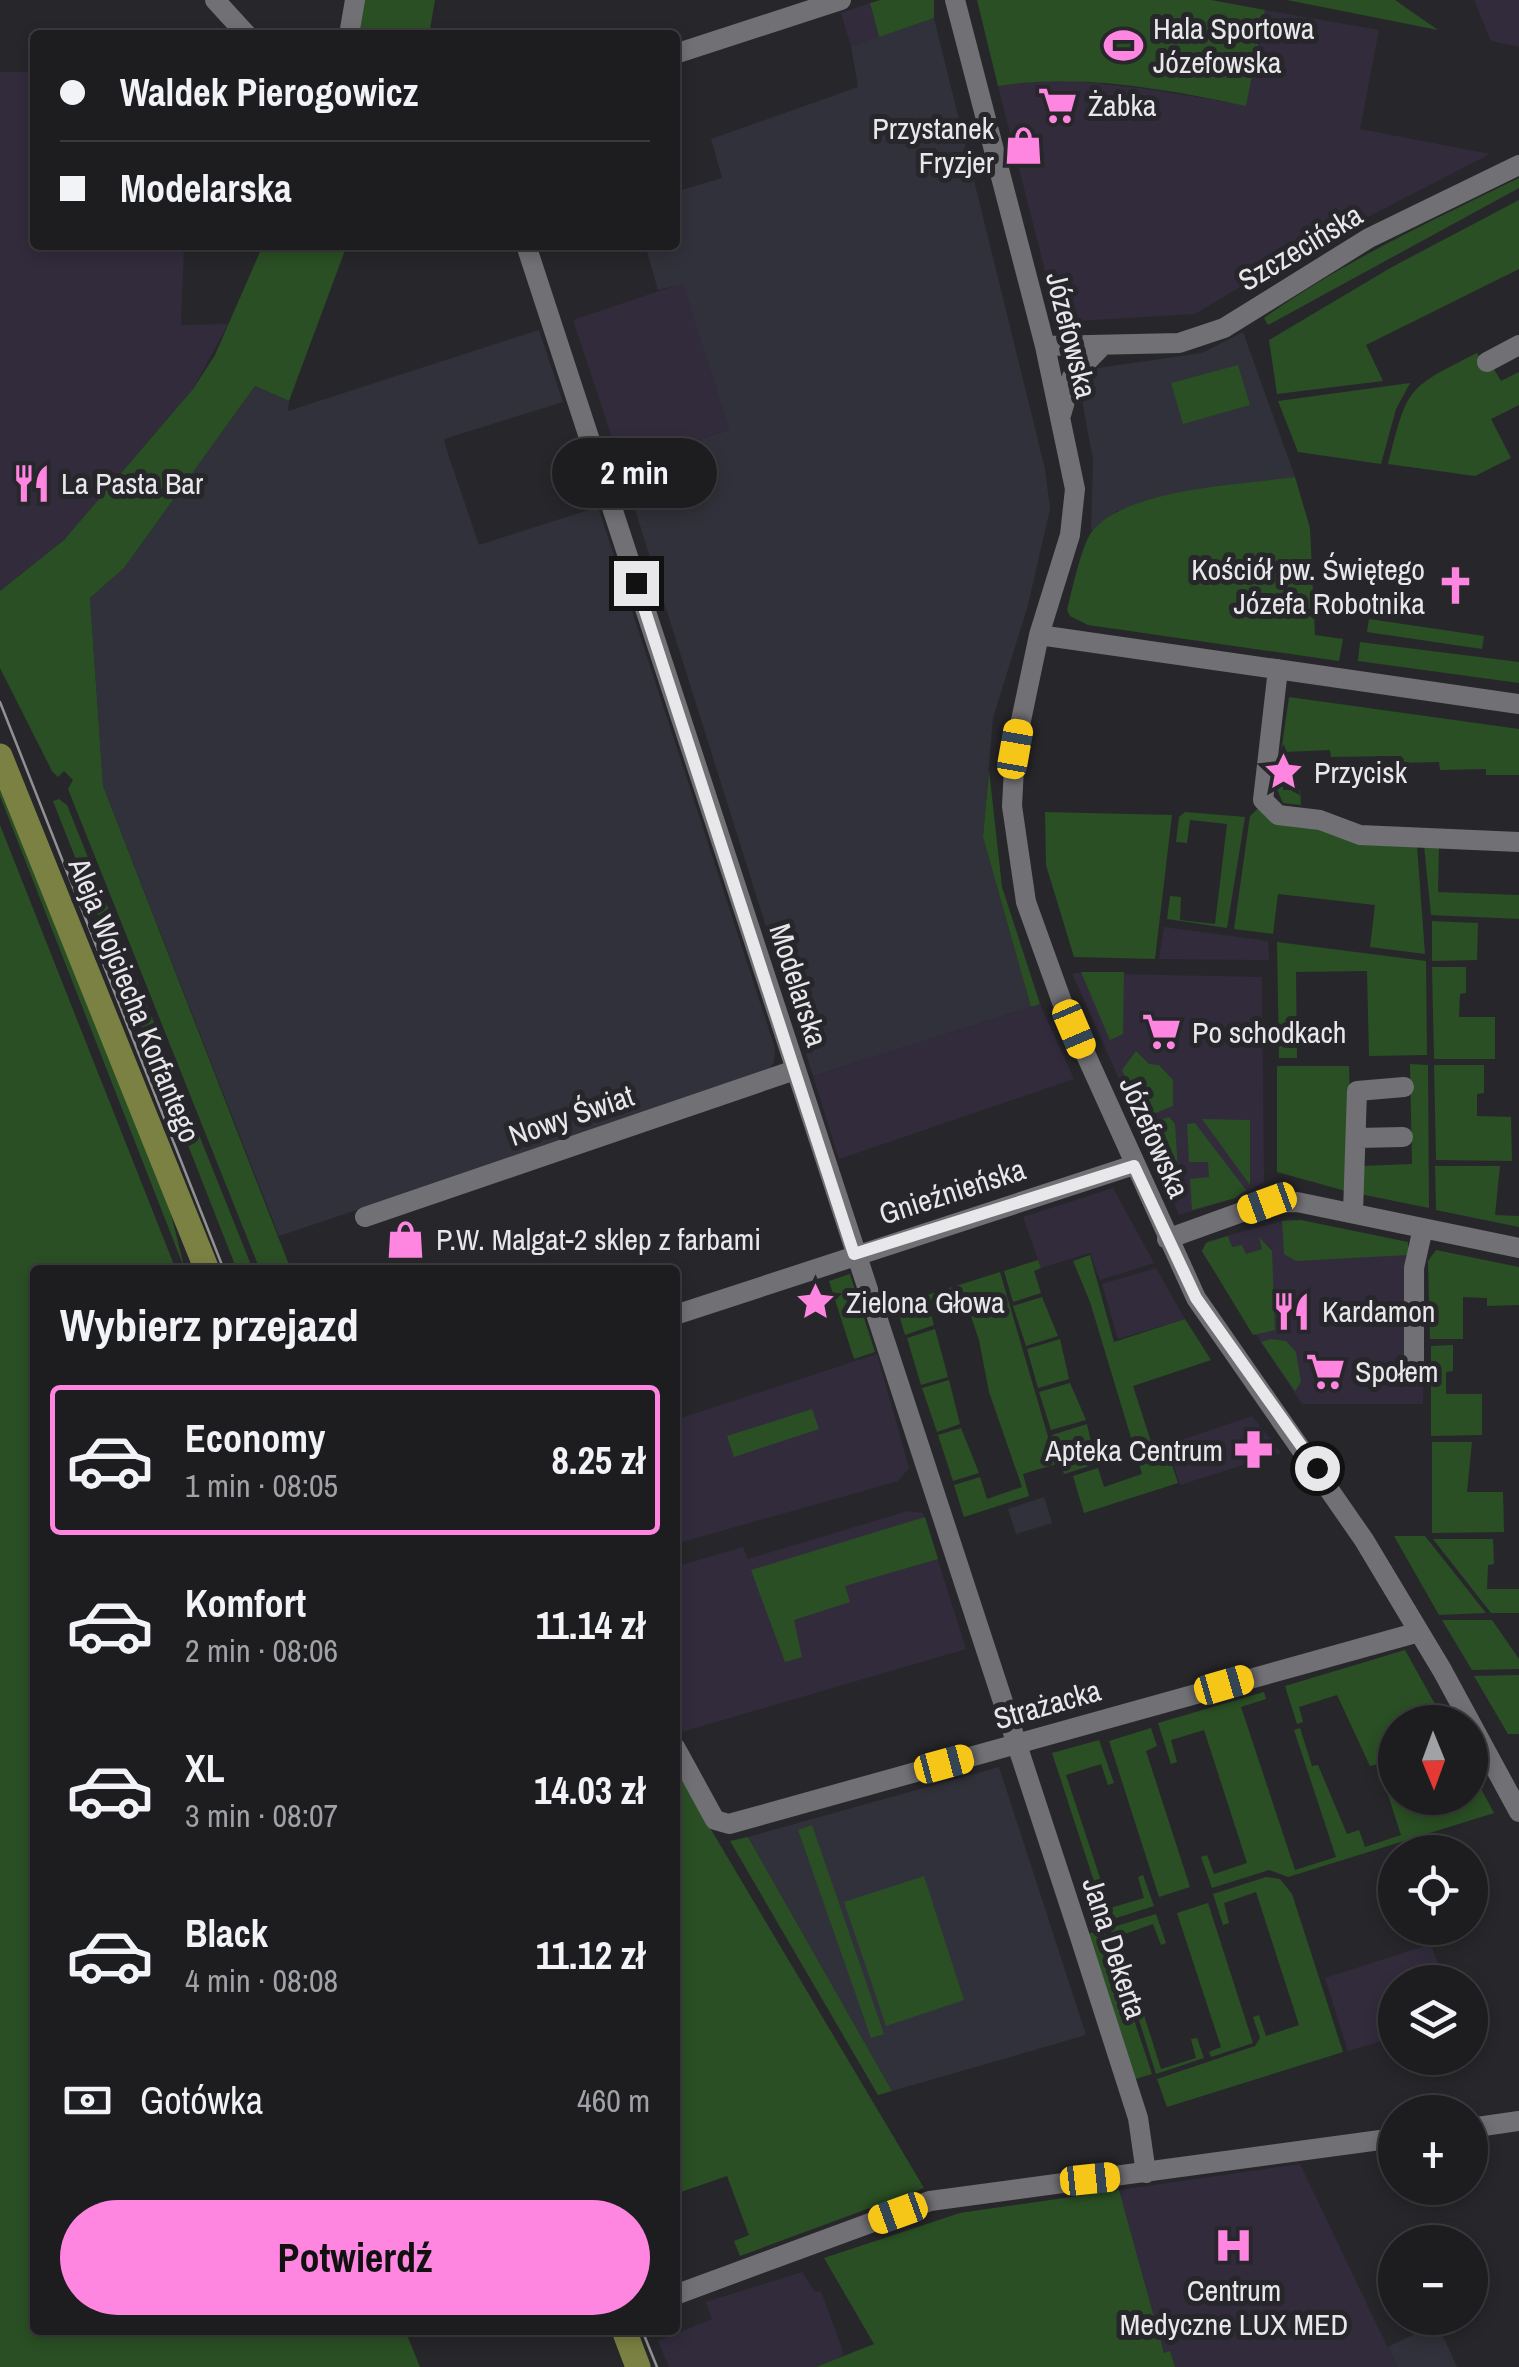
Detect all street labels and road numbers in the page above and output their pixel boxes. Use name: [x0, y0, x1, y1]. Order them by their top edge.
street label: Szczecińska: [1231, 194, 1370, 300]
street label: Józefowska: [1037, 268, 1107, 402]
street label: Aleja Wojciecha Korfantego: [59, 851, 210, 1148]
street label: Modelarska: [760, 918, 838, 1052]
street label: Józefowska: [1111, 1070, 1200, 1204]
street label: Nowy Świat: [503, 1075, 639, 1155]
street label: Gnieźnieńska: [874, 1148, 1031, 1233]
street label: Strażacka: [989, 1670, 1105, 1738]
street label: Jana Dekerta: [1073, 1872, 1157, 2024]

